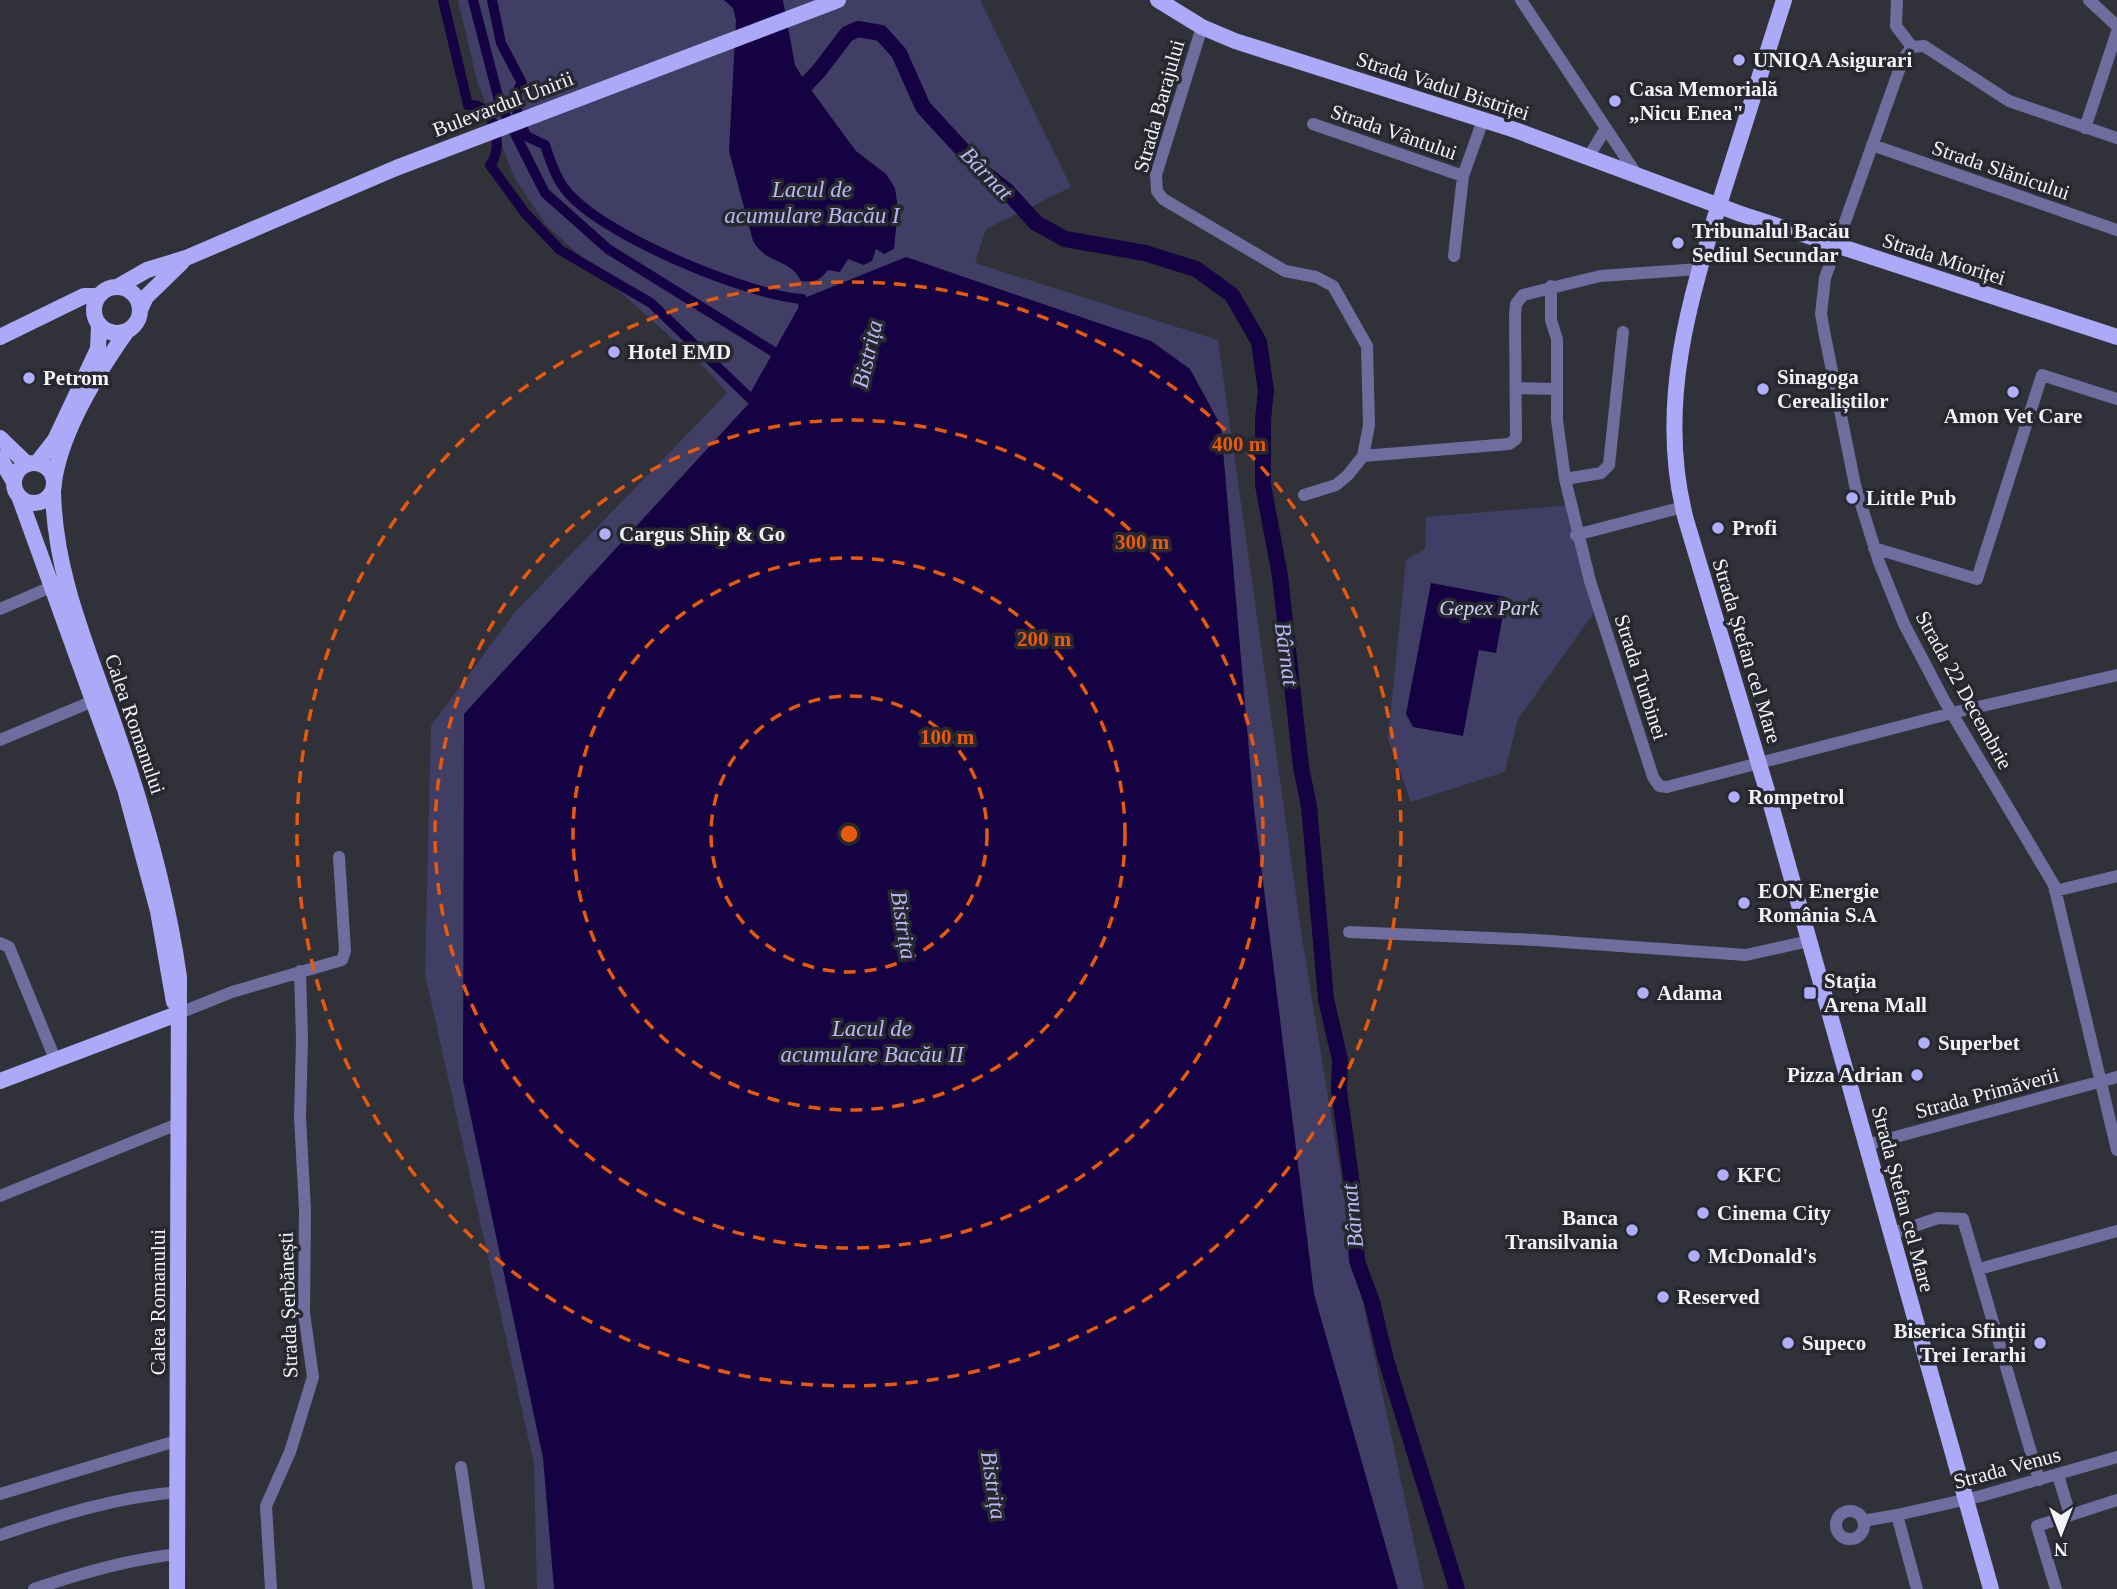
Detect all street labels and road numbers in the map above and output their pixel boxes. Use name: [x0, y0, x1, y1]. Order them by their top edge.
street label: Strada Barajului: [1129, 37, 1189, 175]
street label: Strada Vadul Bistriței: [1353, 47, 1533, 125]
street label: Bulevardul Unirii: [429, 66, 577, 142]
street label: Strada Vântului: [1328, 99, 1460, 165]
street label: Strada Slănicului: [1929, 135, 2073, 205]
street label: Strada Mioriței: [1880, 228, 2009, 290]
street label: Strada Ștefan cel Mare: [1707, 556, 1787, 746]
street label: Strada 22 Decembrie: [1911, 607, 2017, 773]
street label: Strada Turbinei: [1609, 611, 1673, 743]
street label: Calea Romanului: [100, 651, 170, 797]
street label: Strada Primăverii: [1913, 1062, 2062, 1124]
street label: Strada Ștefan cel Mare: [1867, 1103, 1939, 1295]
street label: Calea Romanului: [146, 1229, 170, 1375]
street label: Strada Șerbănești: [273, 1231, 303, 1379]
street label: Strada Venus: [1951, 1442, 2063, 1494]

